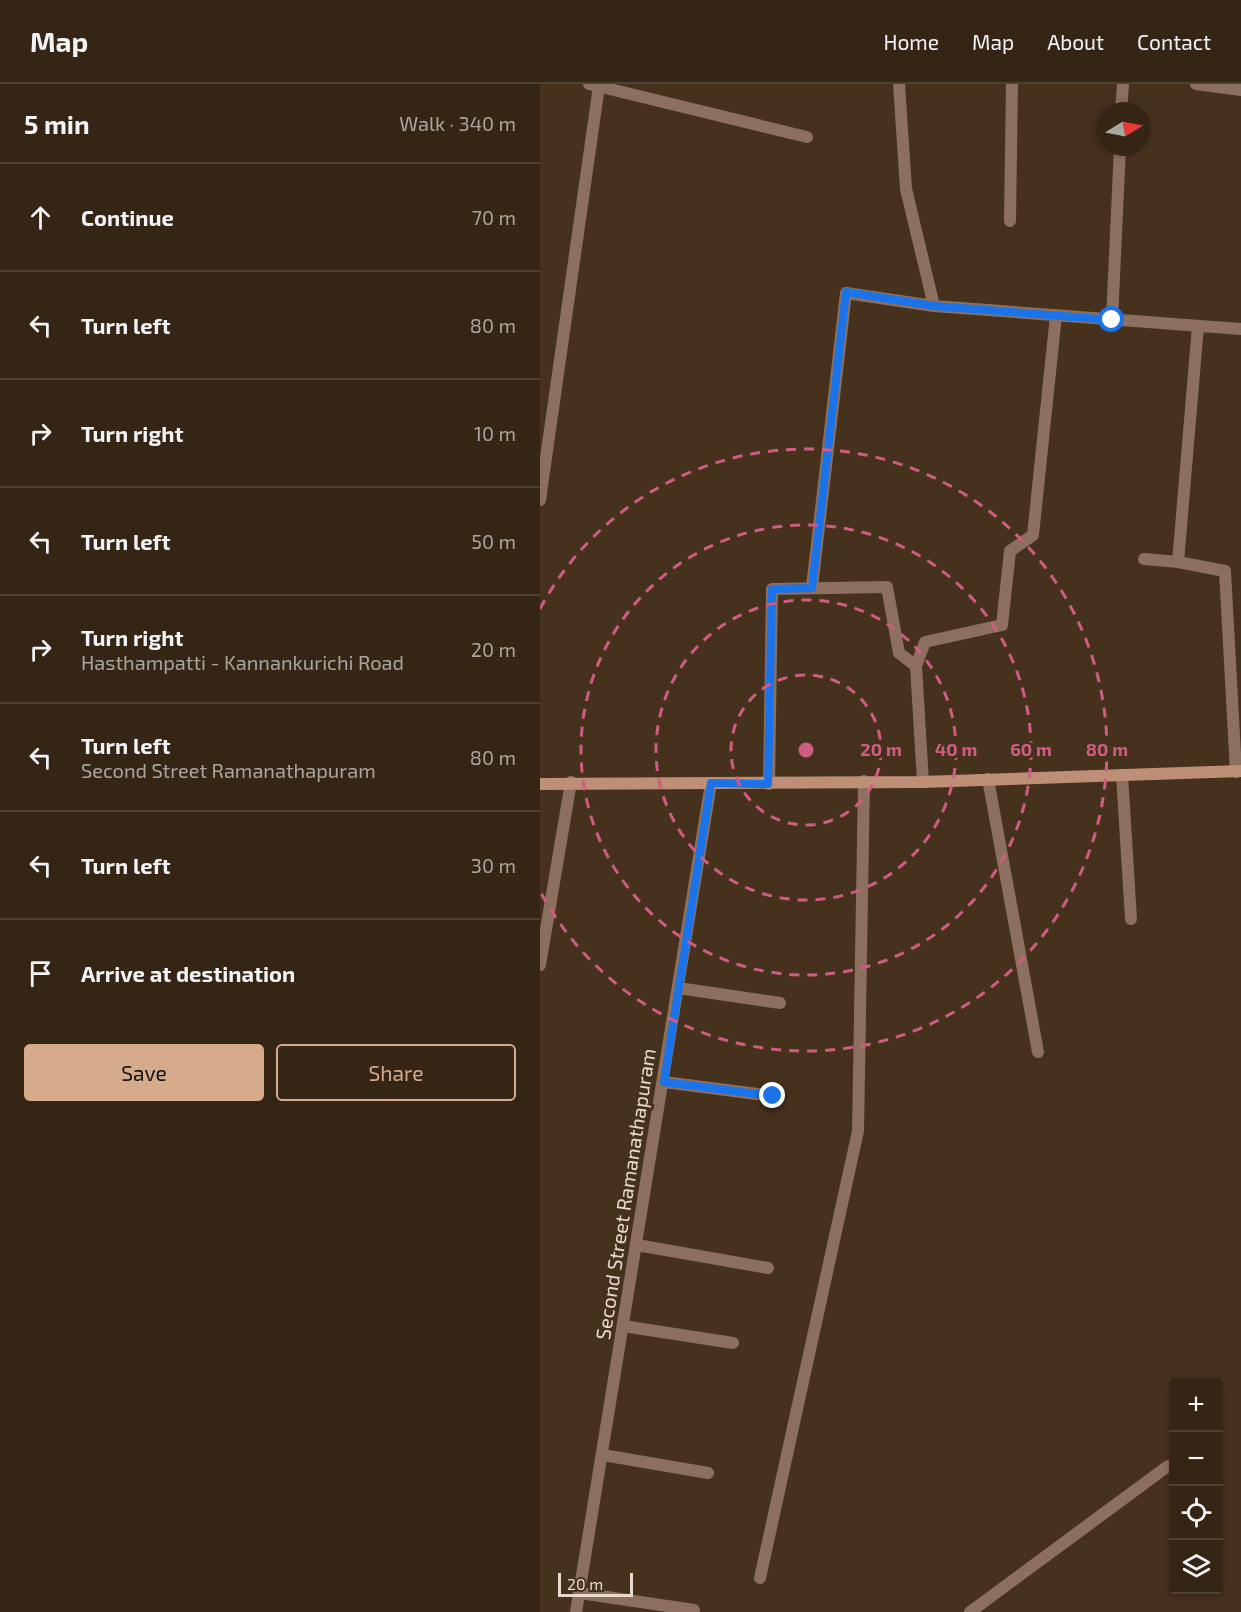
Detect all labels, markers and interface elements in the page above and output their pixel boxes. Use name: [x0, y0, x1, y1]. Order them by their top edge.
text: Map: [30, 24, 88, 58]
text: Home: [883, 29, 939, 54]
text: Map: [972, 29, 1014, 54]
text: About: [1047, 29, 1104, 54]
text: Contact: [1137, 29, 1211, 54]
north arrow: [1097, 102, 1151, 156]
text: 5 min: [24, 108, 90, 139]
text: Walk · 340 m: [399, 111, 516, 135]
icon: ahead: [24, 201, 57, 234]
text: Continue: [81, 204, 174, 230]
text: 70 m: [472, 205, 516, 229]
route start: [1098, 306, 1124, 332]
icon: left: [24, 309, 57, 342]
text: Turn left: [81, 312, 170, 338]
text: 80 m: [470, 313, 516, 337]
icon: right: [24, 417, 57, 450]
text: Turn right: [81, 420, 183, 446]
text: 10 m: [474, 421, 516, 445]
icon: left: [24, 525, 57, 558]
text: Turn left: [81, 528, 170, 554]
text: 50 m: [471, 529, 516, 553]
text: Turn right: [81, 624, 183, 650]
icon: right: [24, 633, 57, 666]
text: 20 m: [471, 637, 516, 661]
text: Hasthampatti - Kannankurichi Road: [81, 650, 404, 674]
text: Turn left: [81, 732, 170, 758]
text: 20 m: [860, 738, 902, 760]
text: 40 m: [935, 738, 977, 760]
text: 60 m: [1010, 738, 1052, 760]
text: 80 m: [1086, 738, 1128, 760]
centre of rings: [796, 740, 816, 760]
icon: left: [24, 741, 57, 774]
text: 80 m: [470, 745, 516, 769]
text: Second Street Ramanathapuram: [81, 758, 376, 782]
icon: left: [24, 849, 57, 882]
text: Turn left: [81, 852, 170, 878]
text: 30 m: [471, 853, 516, 877]
icon: arrive: [24, 957, 57, 990]
text: Arrive at destination: [81, 960, 295, 986]
button: Save: [24, 1044, 264, 1101]
button: Share: [276, 1044, 516, 1101]
street label: Second Street Ramanathapuram: [590, 1047, 660, 1341]
route end: [759, 1082, 785, 1108]
map controls: [1169, 1378, 1223, 1594]
button: +: [1169, 1378, 1223, 1432]
button: −: [1169, 1432, 1223, 1486]
button: locate: [1169, 1486, 1223, 1540]
button: layers: [1169, 1540, 1223, 1594]
scale bar: [558, 1570, 633, 1598]
text: 20 m: [567, 1574, 603, 1593]

